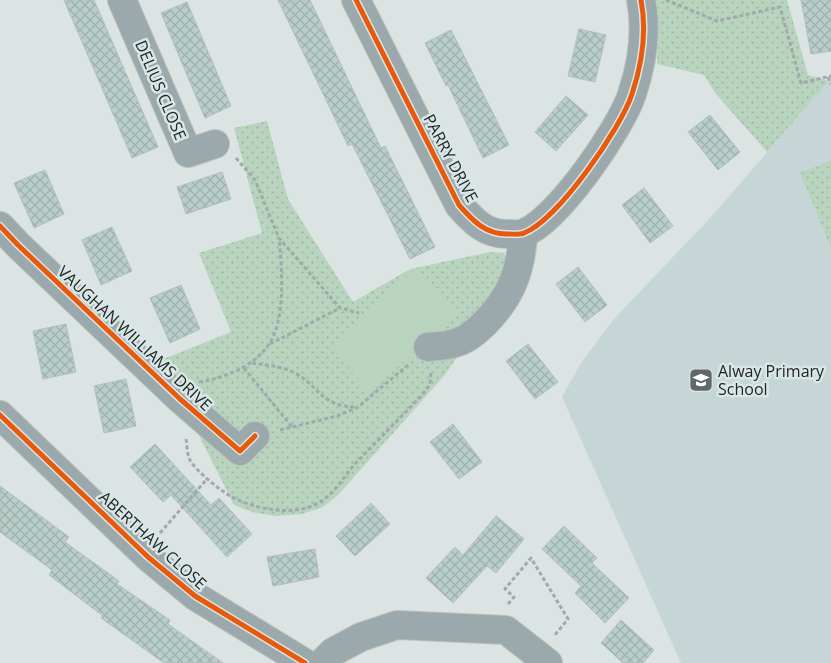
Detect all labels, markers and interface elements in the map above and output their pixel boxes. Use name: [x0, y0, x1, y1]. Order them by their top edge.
street label: DELIUS CLOSE: [130, 37, 192, 143]
street label: PARRY DRIVE: [419, 110, 483, 206]
street label: VAUGHAN WILLIAMS DRIVE: [53, 261, 217, 415]
place label: Alway Primary School: [718, 360, 825, 400]
school or university icon: Alway Primary School: [688, 367, 714, 393]
street label: ABERTHAW CLOSE: [95, 486, 211, 594]

